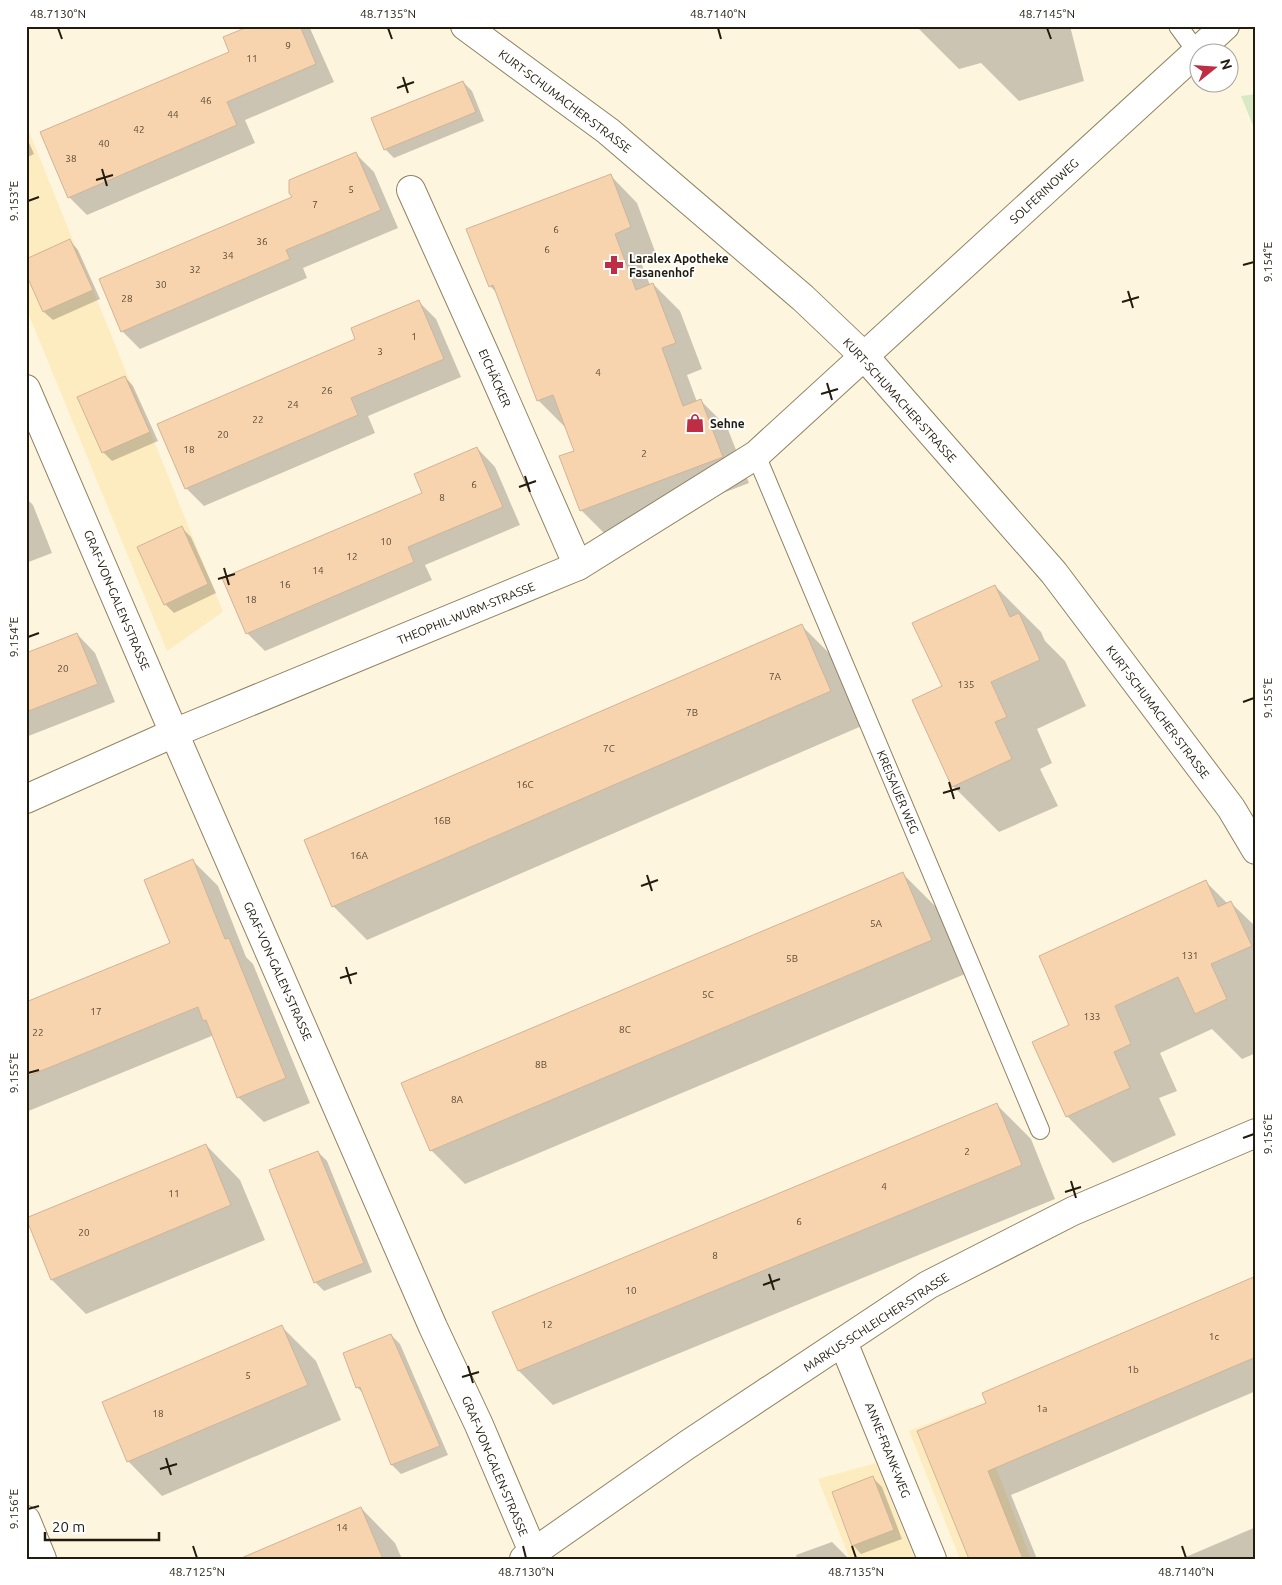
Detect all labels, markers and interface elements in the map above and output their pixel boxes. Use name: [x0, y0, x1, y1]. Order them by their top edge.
text: 48.7130°N: [30, 7, 86, 20]
text: 48.7135°N: [360, 7, 416, 20]
text: 48.7140°N: [690, 7, 746, 20]
text: 48.7145°N: [1019, 7, 1075, 20]
house number: 9: [285, 40, 291, 51]
north arrow: [1190, 42, 1240, 92]
street label: KURT-SCHUMACHER-STRASSE: [496, 47, 634, 155]
house number: 11: [246, 53, 258, 64]
text: N: [1217, 57, 1236, 72]
house number: 46: [200, 95, 212, 106]
house number: 44: [167, 109, 179, 120]
house number: 42: [133, 124, 145, 135]
house number: 40: [98, 138, 110, 149]
house number: 38: [65, 153, 77, 164]
street label: SOLFERINOWEG: [1007, 156, 1081, 226]
text: 9.153°E: [7, 180, 20, 221]
house number: 5: [348, 184, 354, 195]
house number: 7: [312, 199, 318, 210]
house number: 6: [553, 224, 559, 235]
house number: 36: [256, 236, 268, 247]
text: 9.154°E: [1261, 241, 1274, 282]
house number: 6: [544, 244, 550, 255]
house number: 34: [222, 250, 234, 261]
place label: Laralex Apotheke Fasanenhof: [629, 252, 729, 279]
pharmacy icon: Laralex Apotheke Fasanenhof: [603, 254, 625, 276]
house number: 32: [189, 264, 201, 275]
house number: 30: [155, 279, 167, 290]
house number: 28: [121, 293, 133, 304]
house number: 1: [411, 331, 417, 342]
street label: KURT-SCHUMACHER-STRASSE: [841, 335, 959, 465]
house number: 3: [377, 346, 383, 357]
street label: EICHÄCKER: [476, 347, 514, 409]
house number: 4: [595, 367, 601, 378]
house number: 26: [321, 385, 333, 396]
house number: 24: [287, 399, 299, 410]
shop icon: Sehne: [684, 412, 706, 434]
house number: 22: [252, 414, 264, 425]
place label: Sehne: [710, 417, 745, 430]
house number: 20: [217, 429, 229, 440]
house number: 18: [183, 444, 195, 455]
house number: 2: [641, 448, 647, 459]
house number: 6: [471, 479, 477, 490]
house number: 8: [439, 492, 445, 503]
street label: GRAF-VON-GALEN-STRASSE: [82, 528, 153, 672]
house number: 10: [380, 536, 392, 547]
house number: 12: [346, 551, 358, 562]
house number: 14: [312, 565, 324, 576]
house number: 16: [279, 579, 291, 590]
street label: THEOPHIL-WURM-STRASSE: [395, 579, 537, 647]
house number: 18: [245, 594, 257, 605]
text: 9.154°E: [7, 616, 20, 657]
street label: KURT-SCHUMACHER-STRASSE: [1104, 643, 1212, 781]
house number: 20: [57, 663, 69, 674]
house number: 7A: [769, 671, 782, 682]
text: 9.155°E: [1261, 677, 1274, 718]
house number: 135: [958, 679, 974, 690]
house number: 7B: [686, 707, 698, 718]
house number: 7C: [603, 743, 615, 754]
street label: KREISAUER WEG: [875, 748, 921, 836]
house number: 16C: [516, 779, 534, 790]
house number: 16B: [433, 815, 451, 826]
house number: 16A: [350, 850, 368, 861]
street label: GRAF-VON-GALEN-STRASSE: [241, 899, 315, 1043]
house number: 5A: [870, 918, 883, 929]
house number: 131: [1182, 950, 1198, 961]
house number: 5B: [786, 953, 798, 964]
house number: 5C: [702, 989, 714, 1000]
house number: 17: [90, 1006, 102, 1017]
house number: 133: [1084, 1011, 1100, 1022]
house number: 8C: [619, 1024, 631, 1035]
house number: 22: [32, 1027, 44, 1038]
text: 9.155°E: [7, 1052, 20, 1093]
house number: 8B: [535, 1059, 547, 1070]
house number: 8A: [451, 1094, 464, 1105]
text: 9.156°E: [1261, 1113, 1274, 1154]
house number: 2: [964, 1146, 970, 1157]
house number: 4: [881, 1181, 887, 1192]
house number: 11: [168, 1188, 180, 1199]
house number: 6: [796, 1216, 802, 1227]
house number: 20: [78, 1227, 90, 1238]
house number: 8: [712, 1250, 718, 1261]
street label: MARKUS-SCHLEICHER-STRASSE: [801, 1270, 951, 1374]
house number: 10: [625, 1285, 637, 1296]
house number: 12: [541, 1319, 553, 1330]
house number: 1c: [1209, 1331, 1219, 1342]
house number: 1b: [1127, 1364, 1139, 1375]
house number: 5: [245, 1370, 251, 1381]
street label: GRAF-VON-GALEN-STRASSE: [460, 1394, 531, 1538]
street label: ANNE-FRANK-WEG: [863, 1400, 913, 1500]
house number: 1a: [1037, 1403, 1047, 1414]
house number: 18: [152, 1408, 164, 1419]
text: 9.156°E: [7, 1488, 20, 1529]
scale bar: [45, 1510, 159, 1542]
text: 20 m: [52, 1518, 85, 1535]
house number: 14: [336, 1522, 348, 1533]
text: 48.7125°N: [169, 1565, 225, 1578]
text: 48.7130°N: [498, 1565, 554, 1578]
text: 48.7135°N: [828, 1565, 884, 1578]
text: 48.7140°N: [1158, 1565, 1214, 1578]

